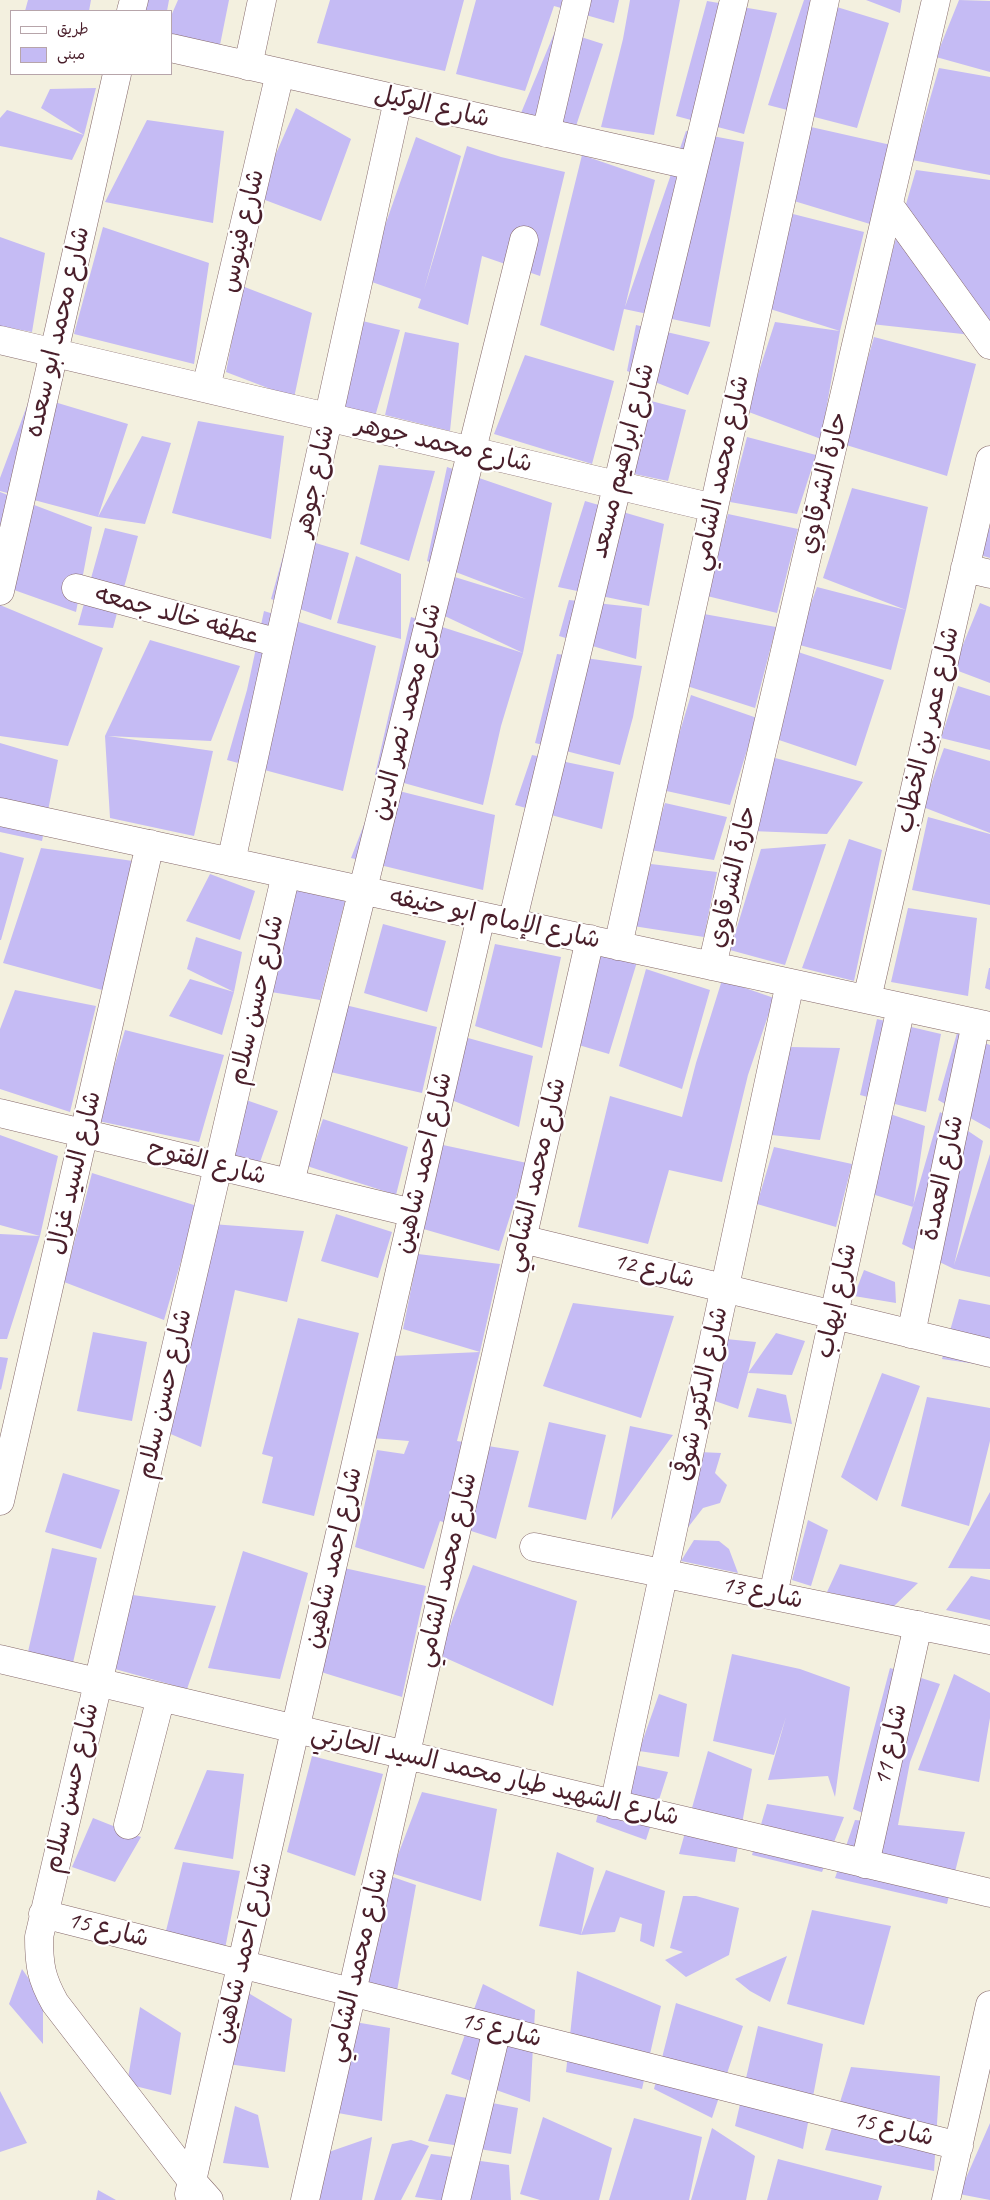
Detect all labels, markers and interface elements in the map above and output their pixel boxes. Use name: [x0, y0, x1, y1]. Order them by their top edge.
legend: [10, 10, 172, 75]
text: طريق: [57, 20, 89, 39]
text: مبنى: [57, 45, 85, 64]
street label: شارع الوكيل: [371, 79, 493, 135]
street label: شارع فينوس: [214, 167, 272, 295]
street label: شارع محمد ابو سعده: [19, 224, 97, 440]
street label: شارع ابراهيم مسعد: [584, 360, 662, 562]
street label: شارع محمد الشامي: [686, 373, 756, 573]
street label: حارة الشرقاوي: [793, 409, 855, 557]
street label: شارع محمد جوهر: [353, 410, 535, 480]
street label: شارع جوهر: [288, 422, 342, 540]
street label: عطفه خالد جمعه: [92, 580, 262, 652]
street label: شارع محمد نصر الدين: [365, 600, 449, 824]
street label: شارع عمر بن الخطاب: [890, 624, 966, 836]
street label: حارة الشرقاوي: [702, 803, 764, 951]
street label: شارع الإمام ابو حنيفه: [387, 882, 603, 956]
street label: شارع حسن سلام: [223, 912, 291, 1088]
street label: شارع احمد شاهين: [389, 1069, 459, 1257]
street label: شارع محمد الشامي: [499, 1075, 573, 1275]
street label: شارع السيد غزال: [42, 1088, 108, 1258]
street label: شارع العمدة: [915, 1113, 971, 1243]
street label: شارع الفتوح: [145, 1134, 269, 1192]
street label: شارع ايهاب: [810, 1241, 864, 1361]
street label: شارع 12: [610, 1246, 698, 1296]
street label: شارع الدكتور شوقى: [669, 1304, 735, 1484]
street label: شارع حسن سلام: [131, 1306, 199, 1482]
street label: شارع احمد شاهين: [299, 1464, 369, 1652]
street label: شارع محمد الشامي: [410, 1470, 484, 1670]
street label: شارع 13: [718, 1570, 806, 1616]
street label: شارع حسن سلام: [38, 1700, 106, 1876]
street label: شارع 11: [868, 1701, 914, 1789]
street label: شارع الشهيد طيار محمد السيد الحارتي: [308, 1719, 682, 1833]
street label: شارع احمد شاهين: [209, 1859, 279, 2047]
street label: شارع محمد الشامي: [321, 1865, 395, 2065]
street label: شارع 15: [64, 1905, 152, 1955]
street label: شارع 15: [457, 2005, 545, 2055]
street label: شارع 15: [849, 2104, 937, 2154]

